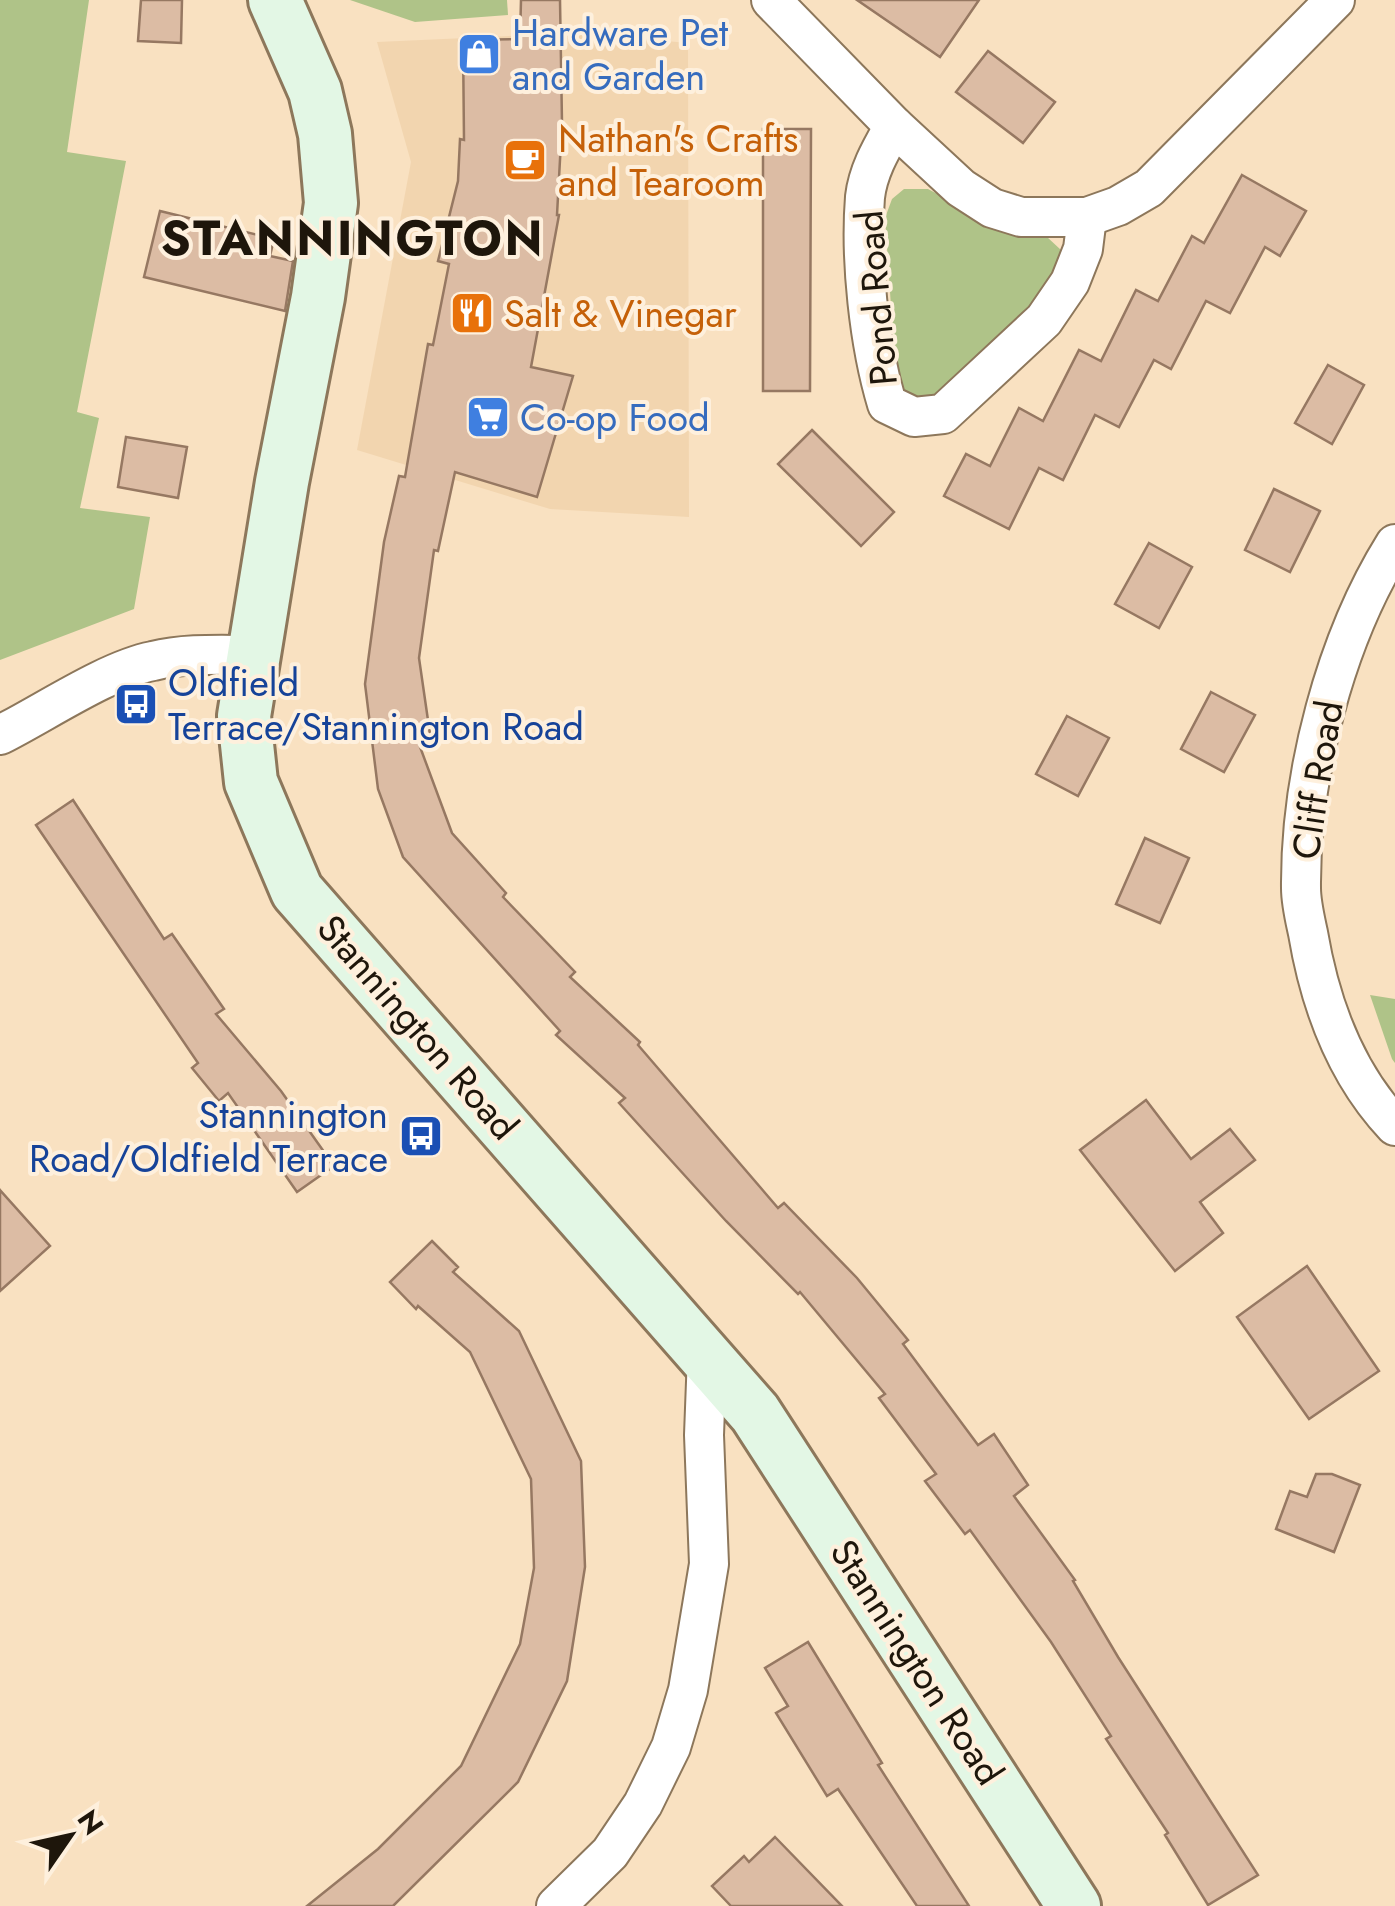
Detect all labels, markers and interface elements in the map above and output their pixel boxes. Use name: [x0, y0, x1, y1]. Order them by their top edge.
place label: Hardware Pet and Garden: [512, 5, 728, 104]
shop icon: Hardware Pet and Garden: [456, 31, 502, 77]
place label: Nathan's Crafts and Tearoom: [558, 111, 798, 210]
cafe icon: Nathan's Crafts and Tearoom: [502, 137, 548, 183]
district label: STANNINGTON: [161, 204, 545, 273]
street label: Pond Road: [841, 208, 911, 388]
place label: Salt & Vinegar: [504, 286, 737, 341]
restaurant icon: Salt & Vinegar: [449, 290, 495, 336]
place label: Co-op Food: [520, 390, 710, 445]
supermarket icon: Co-op Food: [465, 394, 511, 440]
place label: Oldfield Terrace/Stannington Road: [168, 655, 584, 754]
bus stop icon: Oldfield Terrace/Stannington Road: [113, 681, 159, 727]
street label: Cliff Road: [1277, 697, 1357, 863]
street label: Stannington Road: [304, 902, 532, 1152]
place label: Stannington Road/Oldfield Terrace: [29, 1087, 388, 1186]
bus stop icon: Stannington Road/Oldfield Terrace: [398, 1113, 444, 1159]
street label: Stannington Road: [817, 1528, 1017, 1796]
north arrow: [20, 1786, 120, 1886]
text: N: [67, 1802, 114, 1843]

